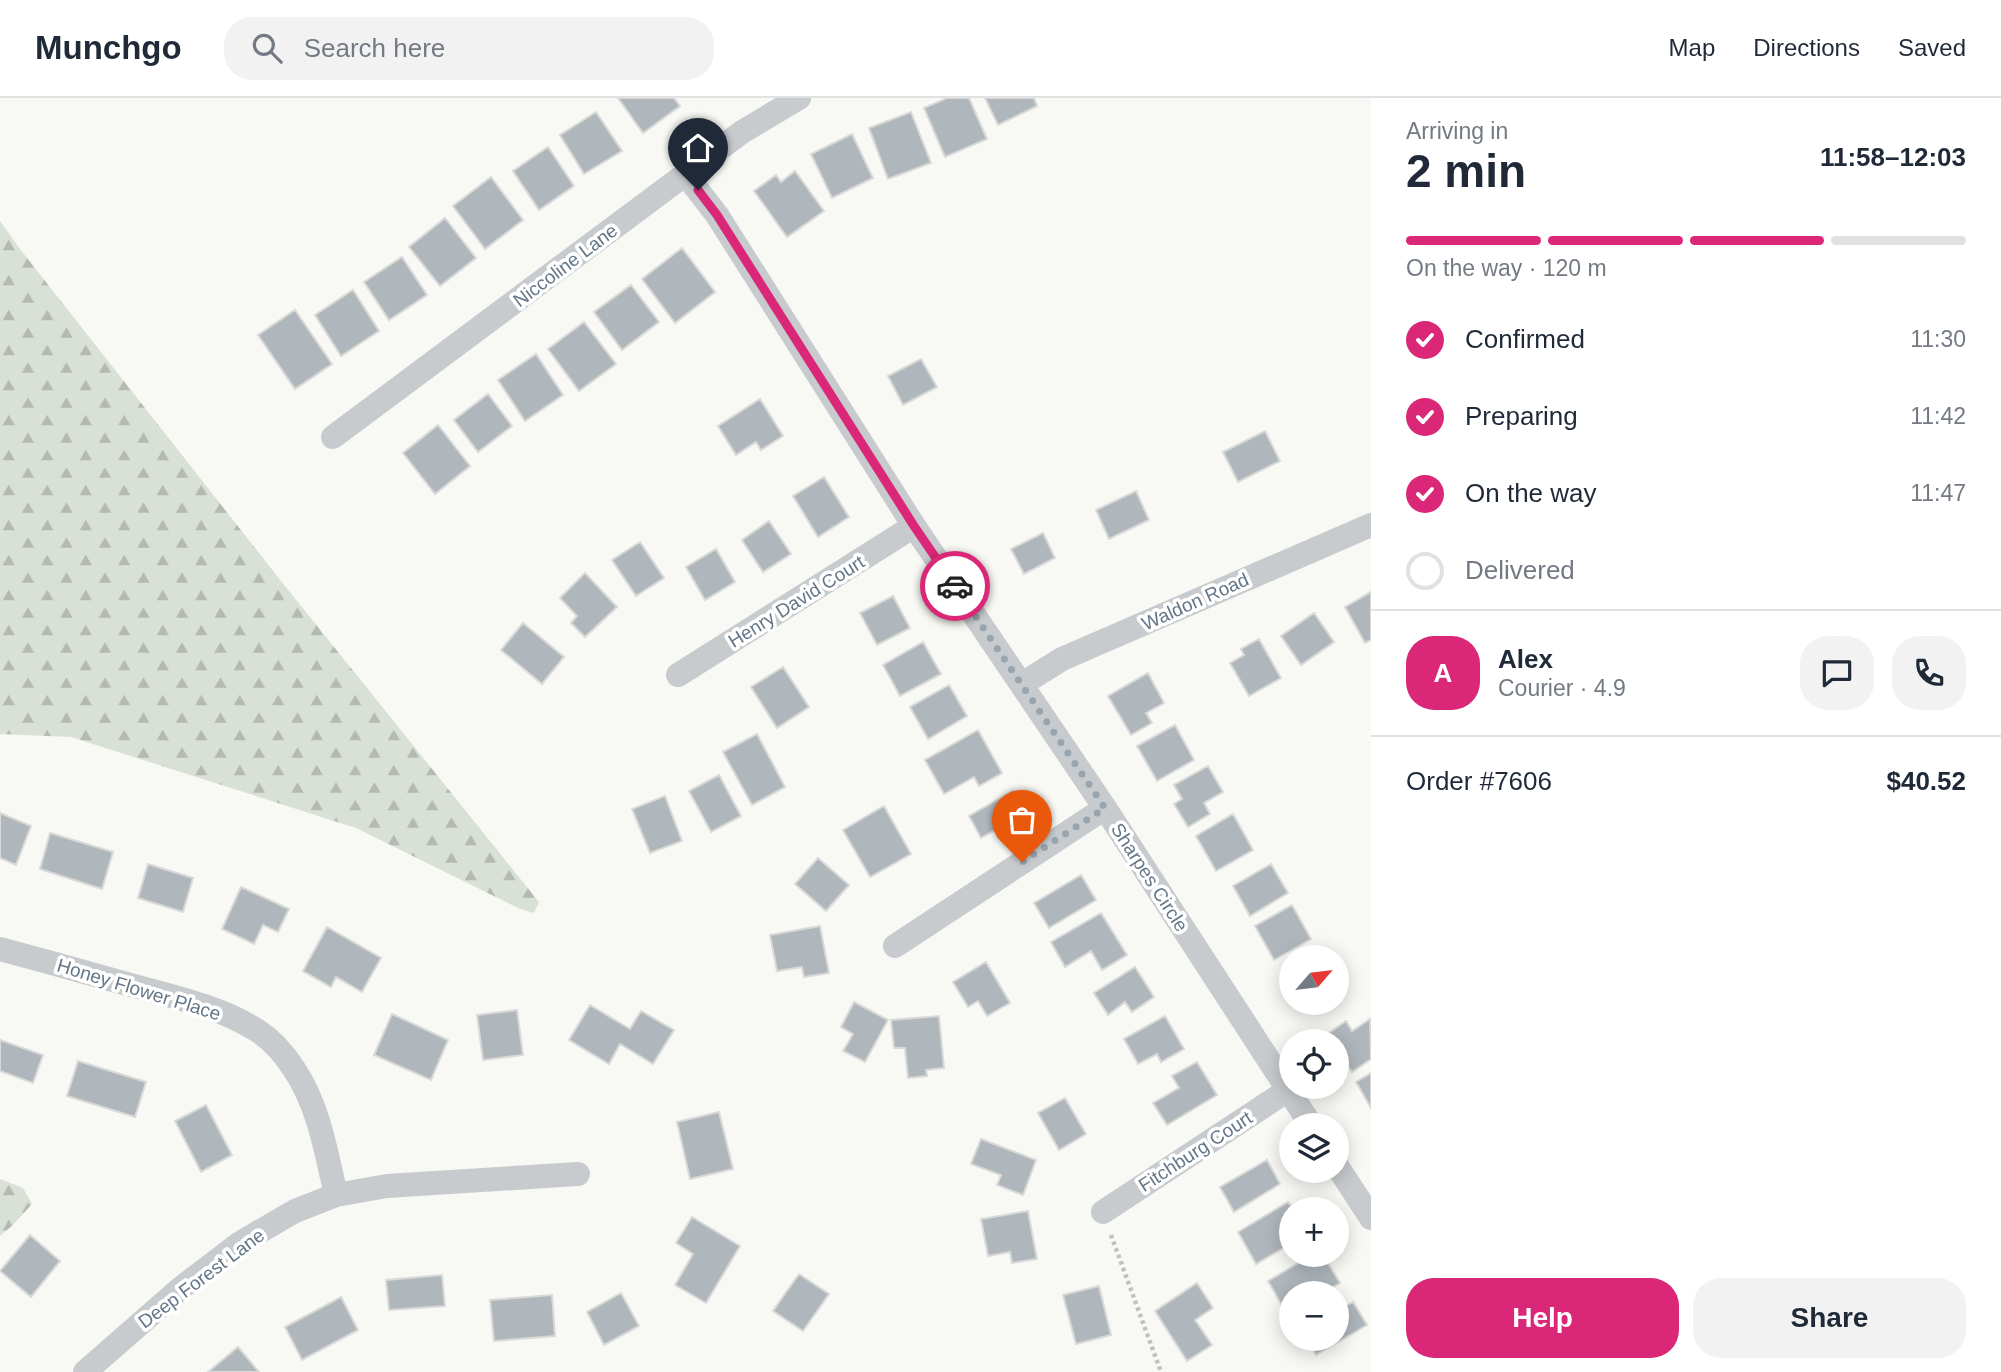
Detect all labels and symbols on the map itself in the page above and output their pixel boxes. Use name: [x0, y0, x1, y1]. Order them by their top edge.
pin: [668, 118, 728, 190]
street label: Niccoline Lane: [509, 220, 621, 311]
street label: Henry David Court: [724, 551, 869, 652]
courier: [920, 551, 990, 621]
street label: Waldon Road: [1139, 569, 1252, 634]
pin: [992, 790, 1052, 862]
street label: Sharpes Circle: [1107, 819, 1192, 935]
north arrow: [1279, 945, 1349, 1015]
street label: Honey Flower Place: [54, 955, 223, 1024]
street label: Fitchburg Court: [1135, 1107, 1256, 1196]
street label: Deep Forest Lane: [134, 1224, 268, 1333]

